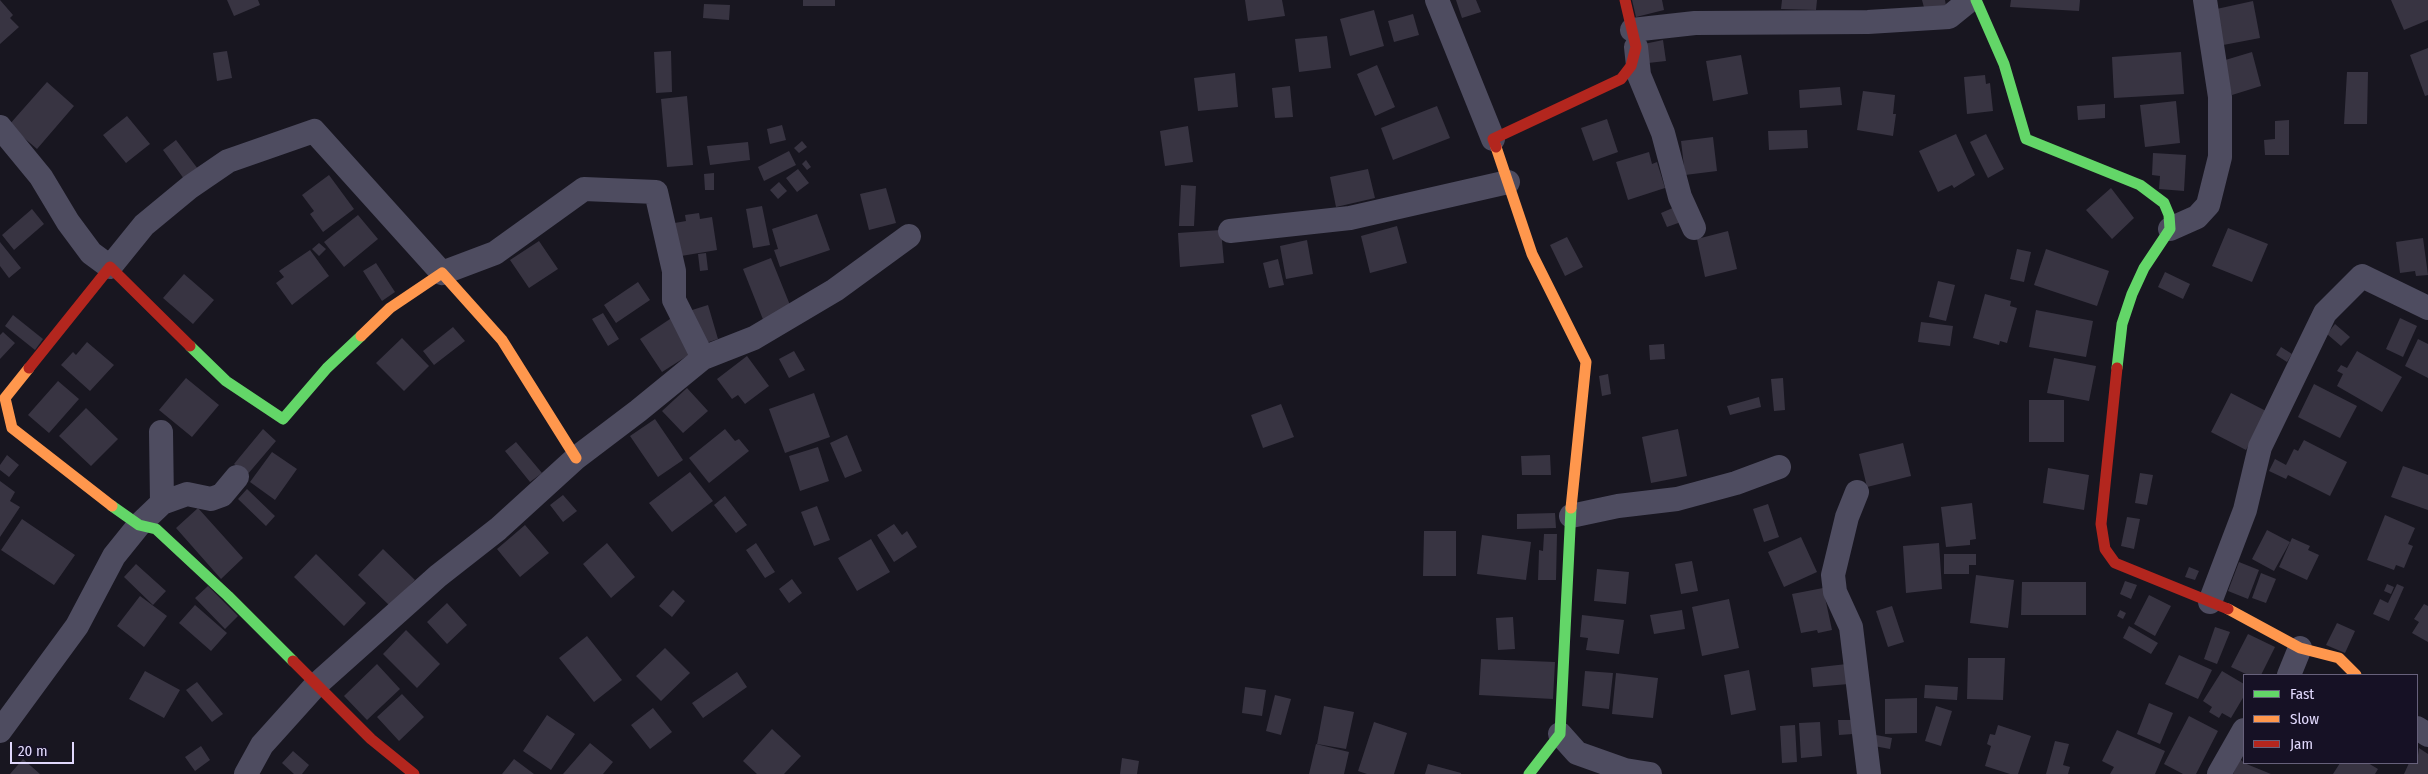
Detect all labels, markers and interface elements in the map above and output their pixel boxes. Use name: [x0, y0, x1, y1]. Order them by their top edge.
legend: [2243, 674, 2418, 764]
text: Fast: [2290, 685, 2314, 703]
text: Slow: [2290, 710, 2319, 728]
scale bar: [12, 732, 76, 764]
text: Jam: [2290, 735, 2313, 753]
text: 20 m: [18, 742, 48, 760]

